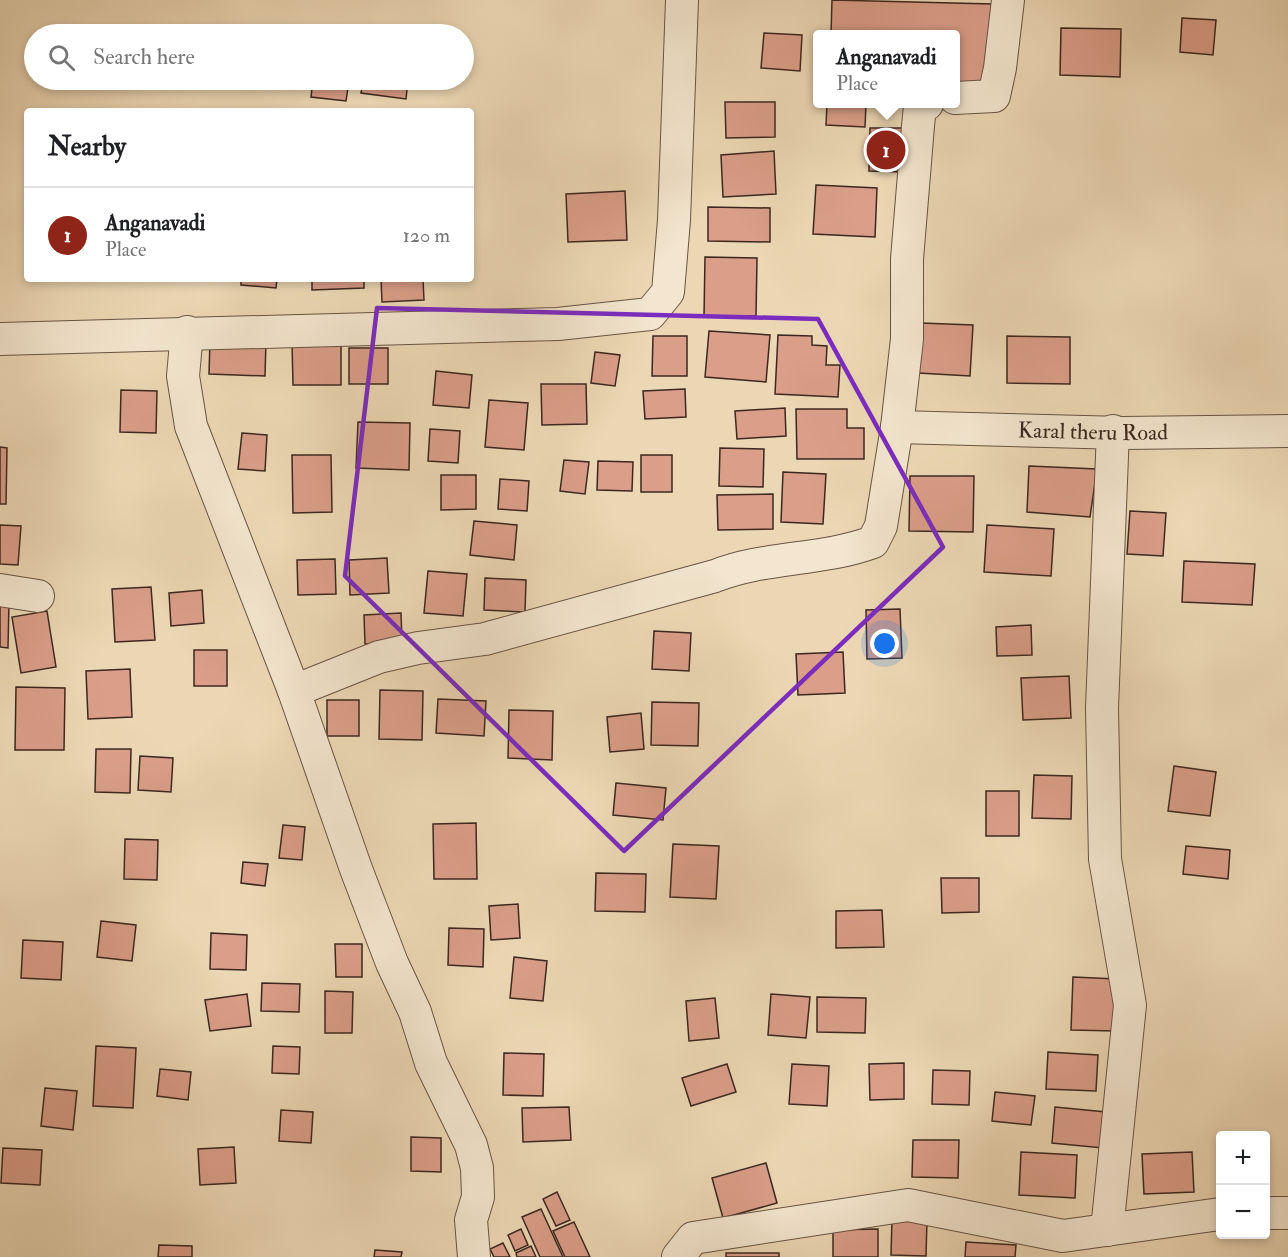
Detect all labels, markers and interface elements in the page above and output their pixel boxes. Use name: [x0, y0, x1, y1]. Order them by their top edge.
search box: [24, 24, 474, 90]
popup: [813, 30, 960, 108]
icon: search: [45, 41, 78, 74]
text: Search here: [93, 43, 195, 71]
text: Anganavadi: [836, 43, 937, 71]
text: Place: [836, 71, 878, 96]
pin: 1: [866, 128, 906, 172]
text: Nearby: [48, 131, 126, 163]
text: Anganavadi: [105, 209, 205, 237]
text: 1: [64, 223, 71, 248]
text: 120 m: [403, 223, 450, 248]
text: Place: [105, 237, 146, 262]
street label: Karal theru Road: [1018, 416, 1168, 447]
your location: [870, 629, 899, 658]
map controls: [1216, 1131, 1270, 1239]
button: +: [1216, 1131, 1270, 1185]
button: −: [1216, 1185, 1270, 1239]

